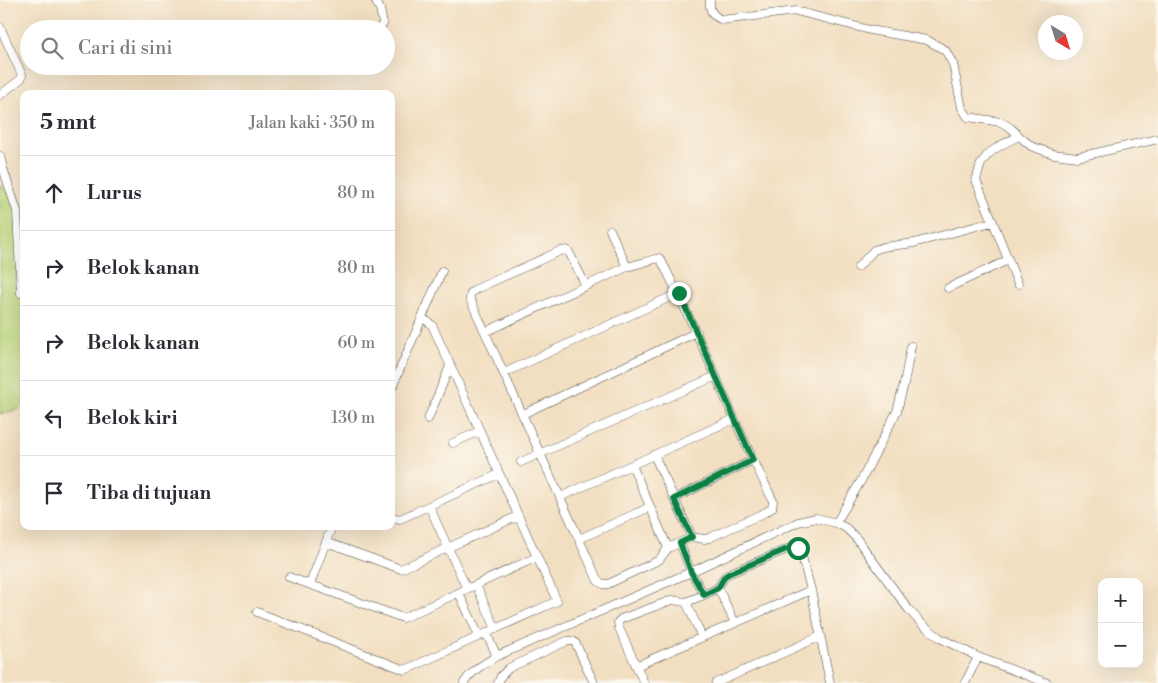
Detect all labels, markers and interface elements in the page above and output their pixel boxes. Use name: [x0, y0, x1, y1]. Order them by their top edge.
north arrow: [1038, 15, 1083, 60]
search box: [20, 20, 395, 75]
icon: search: [38, 34, 66, 62]
text: Cari di sini: [78, 36, 173, 60]
text: 5 mnt: [40, 110, 96, 136]
text: Jalan kaki · 350 m: [249, 113, 375, 133]
icon: ahead: [40, 179, 68, 207]
text: Lurus: [87, 181, 142, 205]
text: 80 m: [337, 183, 375, 203]
icon: right: [40, 254, 68, 282]
text: Belok kanan: [87, 256, 200, 280]
text: 80 m: [337, 258, 375, 278]
route end: [668, 282, 691, 305]
icon: right: [40, 329, 68, 357]
text: Belok kanan: [87, 331, 200, 355]
text: 60 m: [337, 333, 375, 353]
icon: left: [40, 404, 68, 432]
text: Belok kiri: [87, 406, 177, 430]
text: 130 m: [331, 408, 375, 428]
icon: arrive: [40, 479, 68, 507]
text: Tiba di tujuan: [87, 481, 211, 505]
route start: [787, 537, 810, 560]
map controls: [1098, 578, 1143, 668]
button: +: [1098, 578, 1143, 623]
button: −: [1098, 623, 1143, 668]

